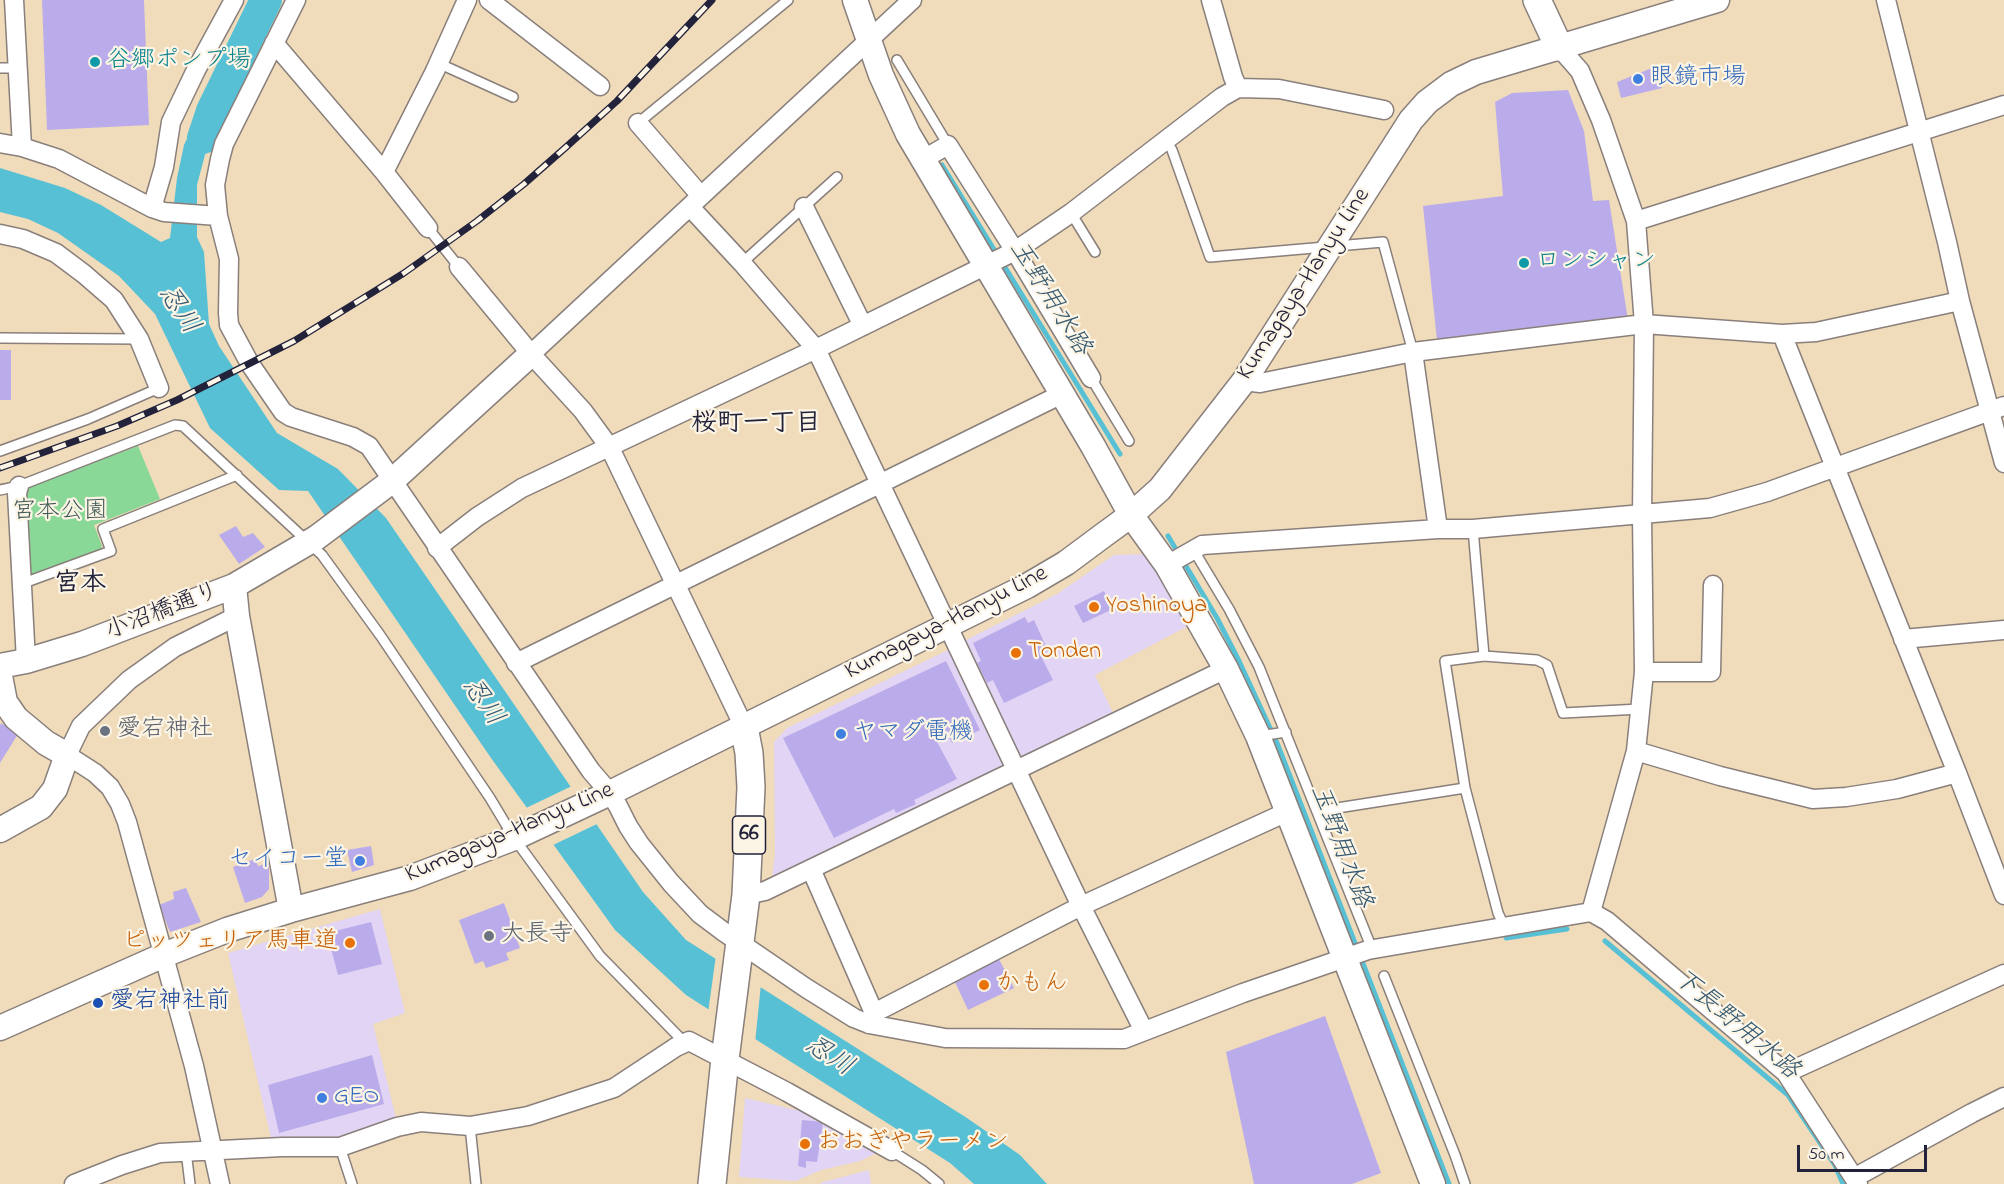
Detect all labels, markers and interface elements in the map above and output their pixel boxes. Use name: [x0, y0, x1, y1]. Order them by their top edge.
place label: 谷郷ポンプ場: [107, 48, 251, 76]
marker: 谷郷ポンプ場: [88, 55, 102, 69]
place label: 眼鏡市場: [1650, 65, 1746, 93]
marker: 眼鏡市場: [1631, 72, 1645, 86]
street label: Kumagaya-Hanyu Line: [1232, 183, 1378, 387]
water label: 玉野用水路: [1000, 236, 1096, 362]
place label: ロンシャン: [1536, 249, 1656, 277]
marker: ロンシャン: [1517, 256, 1531, 270]
water label: 忍川: [150, 281, 204, 341]
district label: 桜町一丁目: [691, 410, 821, 442]
park label: 宮本公園: [12, 499, 108, 527]
street label: Kumagaya-Hanyu Line: [841, 560, 1053, 688]
district label: 宮本: [54, 570, 106, 602]
street label: 小沼橋通り: [102, 578, 224, 648]
place label: Yoshinoya: [1106, 593, 1207, 621]
marker: Yoshinoya: [1087, 600, 1101, 614]
place label: Tonden: [1028, 639, 1101, 667]
marker: Tonden: [1009, 646, 1023, 660]
water label: 忍川: [453, 673, 509, 733]
place label: 愛宕神社: [117, 717, 213, 745]
place label: ヤマダ電機: [853, 720, 973, 748]
marker: 愛宕神社: [98, 724, 112, 738]
marker: ヤマダ電機: [834, 727, 848, 741]
street label: Kumagaya-Hanyu Line: [402, 777, 618, 891]
water label: 玉野用水路: [1301, 781, 1377, 913]
road number: 66: [732, 816, 766, 854]
place label: セイコー堂: [228, 847, 348, 875]
marker: セイコー堂: [353, 854, 367, 868]
place label: 大長寺: [501, 922, 573, 950]
place label: ピッツェリア馬車道: [122, 929, 338, 957]
marker: 大長寺: [482, 929, 496, 943]
marker: ピッツェリア馬車道: [343, 936, 357, 950]
water label: 下長野用水路: [1665, 964, 1805, 1088]
place label: かもん: [996, 971, 1068, 999]
marker: かもん: [977, 978, 991, 992]
place label: 愛宕神社前: [110, 989, 230, 1017]
marker: 愛宕神社前: [91, 996, 105, 1010]
water label: 忍川: [798, 1031, 858, 1085]
place label: GEO: [334, 1084, 379, 1112]
marker: GEO: [315, 1091, 329, 1105]
place label: おおぎやラーメン: [817, 1130, 1009, 1158]
scale bar: [1800, 1133, 1930, 1171]
marker: おおぎやラーメン: [798, 1137, 812, 1151]
text: 50 m: [1808, 1142, 1845, 1168]

